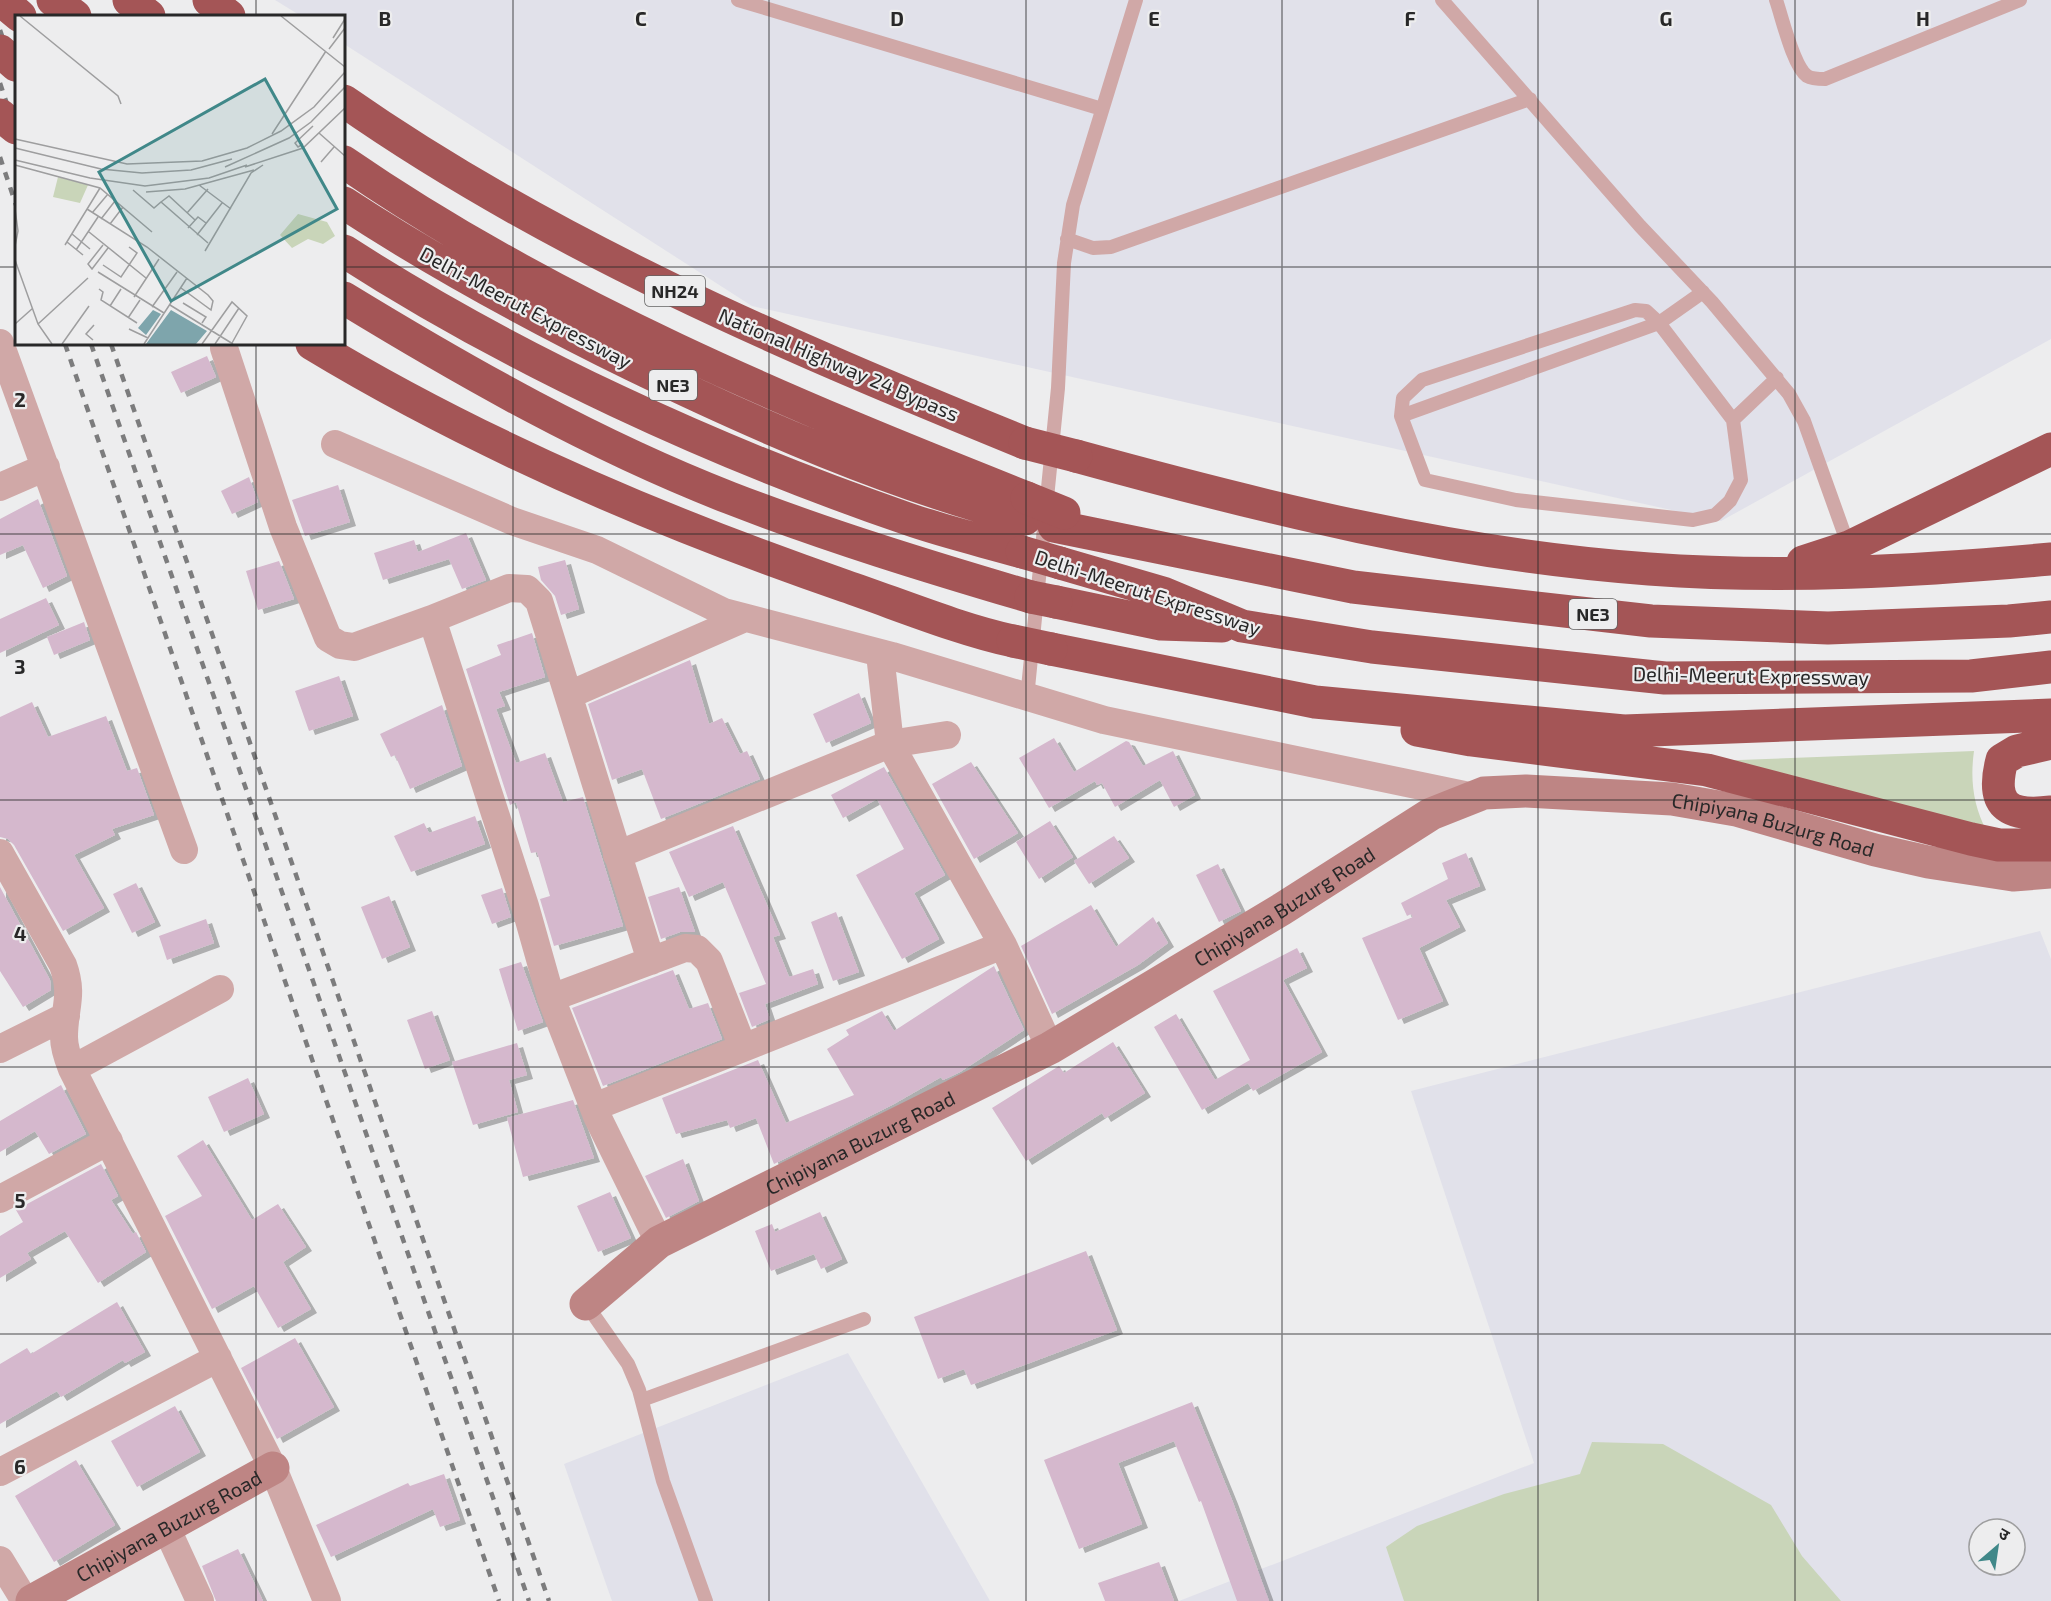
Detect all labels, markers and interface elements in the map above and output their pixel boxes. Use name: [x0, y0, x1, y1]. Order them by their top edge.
text: B: [379, 6, 391, 30]
text: C: [635, 6, 647, 30]
text: D: [890, 6, 904, 30]
text: E: [1148, 6, 1160, 30]
text: F: [1404, 6, 1416, 30]
text: G: [1660, 6, 1672, 30]
text: H: [1916, 6, 1930, 30]
inset map: [15, 15, 345, 345]
street label: Delhi-Meerut Expressway: [416, 241, 636, 373]
road number: NH24: [645, 276, 705, 306]
street label: National Highway 24 Bypass: [715, 302, 963, 426]
road number: NE3: [649, 370, 697, 400]
text: 2: [14, 387, 26, 411]
street label: Delhi-Meerut Expressway: [1032, 544, 1264, 640]
road number: NE3: [1569, 599, 1617, 629]
text: 3: [14, 654, 26, 678]
street label: Delhi-Meerut Expressway: [1633, 661, 1870, 689]
street label: Chipiyana Buzurg Road: [1670, 787, 1877, 861]
street label: Chipiyana Buzurg Road: [1189, 841, 1379, 971]
text: 4: [14, 921, 27, 945]
street label: Chipiyana Buzurg Road: [761, 1085, 958, 1199]
text: 5: [14, 1188, 26, 1212]
text: 6: [14, 1454, 26, 1478]
street label: Chipiyana Buzurg Road: [72, 1465, 266, 1586]
north arrow: [1967, 1517, 2027, 1577]
text: उ: [1996, 1523, 2014, 1544]

